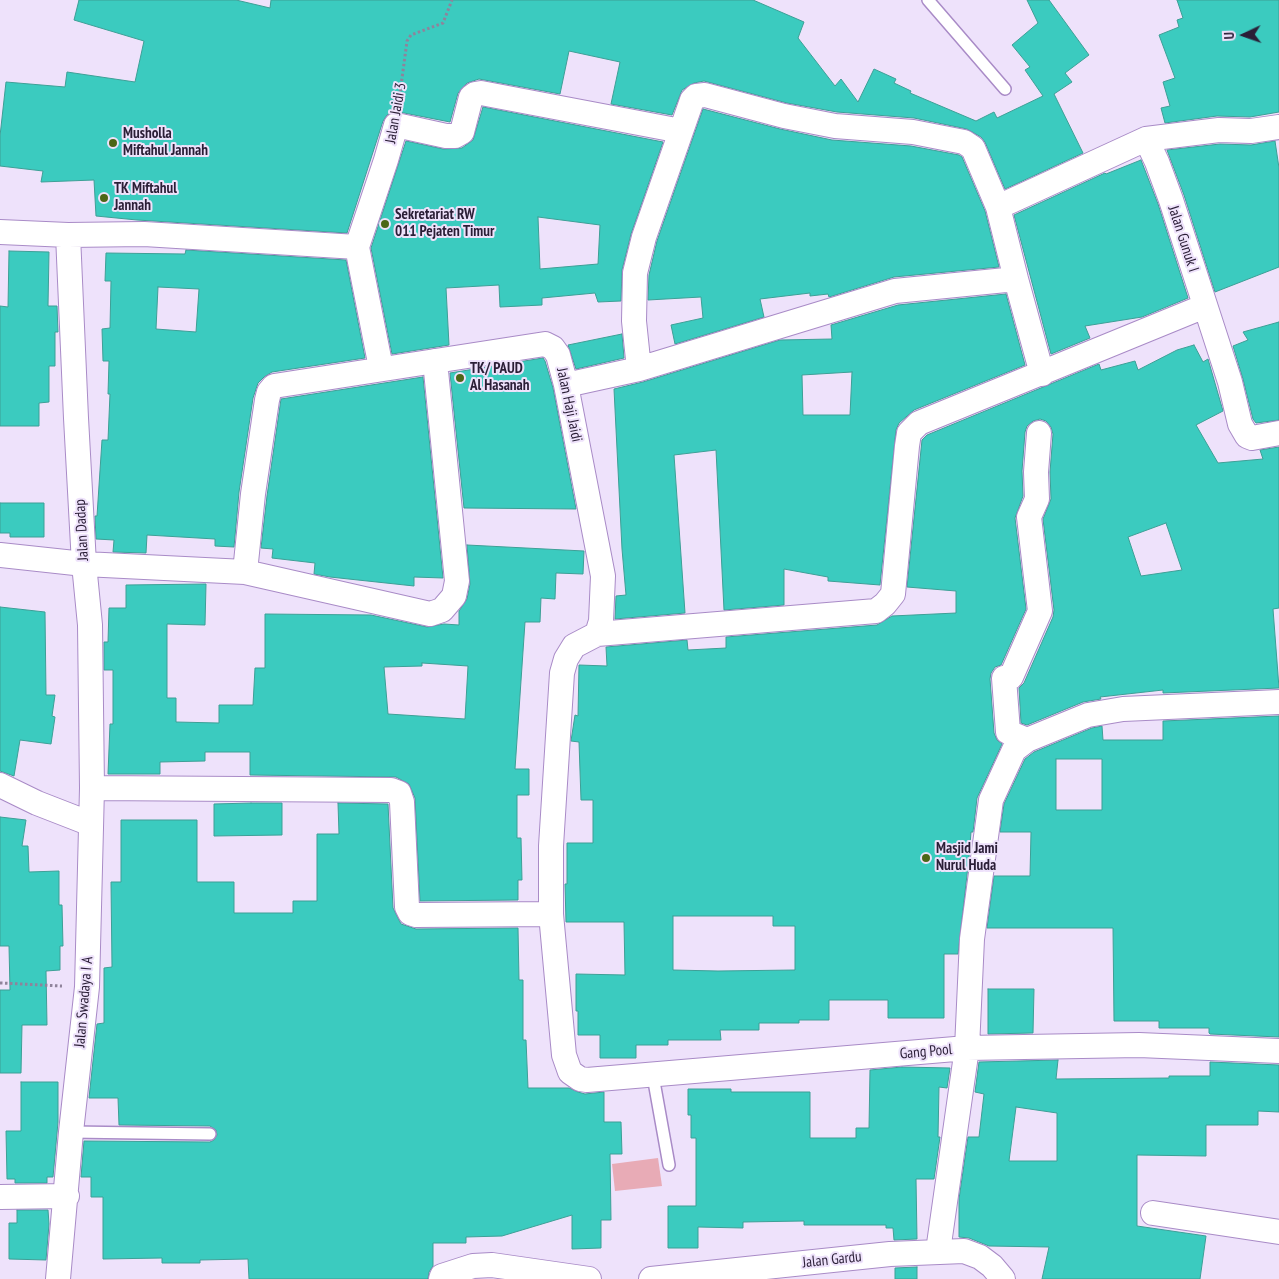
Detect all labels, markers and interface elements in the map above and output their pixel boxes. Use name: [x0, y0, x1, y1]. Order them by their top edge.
north arrow: [1219, 10, 1269, 60]
text: U: [1220, 32, 1238, 40]
street label: Jalan Jaidi 3: [382, 81, 410, 145]
place label: Musholla Miftahul Jannah: [123, 125, 208, 160]
marker: Musholla Miftahul Jannah: [107, 137, 119, 149]
place label: TK Miftahul Jannah: [114, 180, 177, 215]
marker: TK Miftahul Jannah: [98, 192, 110, 204]
street label: Jalan Gunuk I: [1164, 204, 1202, 274]
place label: Sekretariat RW 011 Pejaten Timur: [395, 206, 494, 241]
marker: Sekretariat RW 011 Pejaten Timur: [379, 218, 391, 230]
place label: TK/ PAUD Al Hasanah: [470, 360, 530, 395]
street label: Jalan Haji Jaidi: [552, 366, 586, 444]
marker: TK/ PAUD Al Hasanah: [454, 372, 466, 384]
street label: Jalan Dadap: [71, 499, 93, 561]
place label: Masjid Jami Nurul Huda: [936, 840, 998, 875]
marker: Masjid Jami Nurul Huda: [920, 852, 932, 864]
street label: Jalan Swadaya I A: [71, 956, 97, 1048]
street label: Gang Pool: [899, 1041, 953, 1063]
street label: Jalan Gardu: [802, 1248, 862, 1272]

